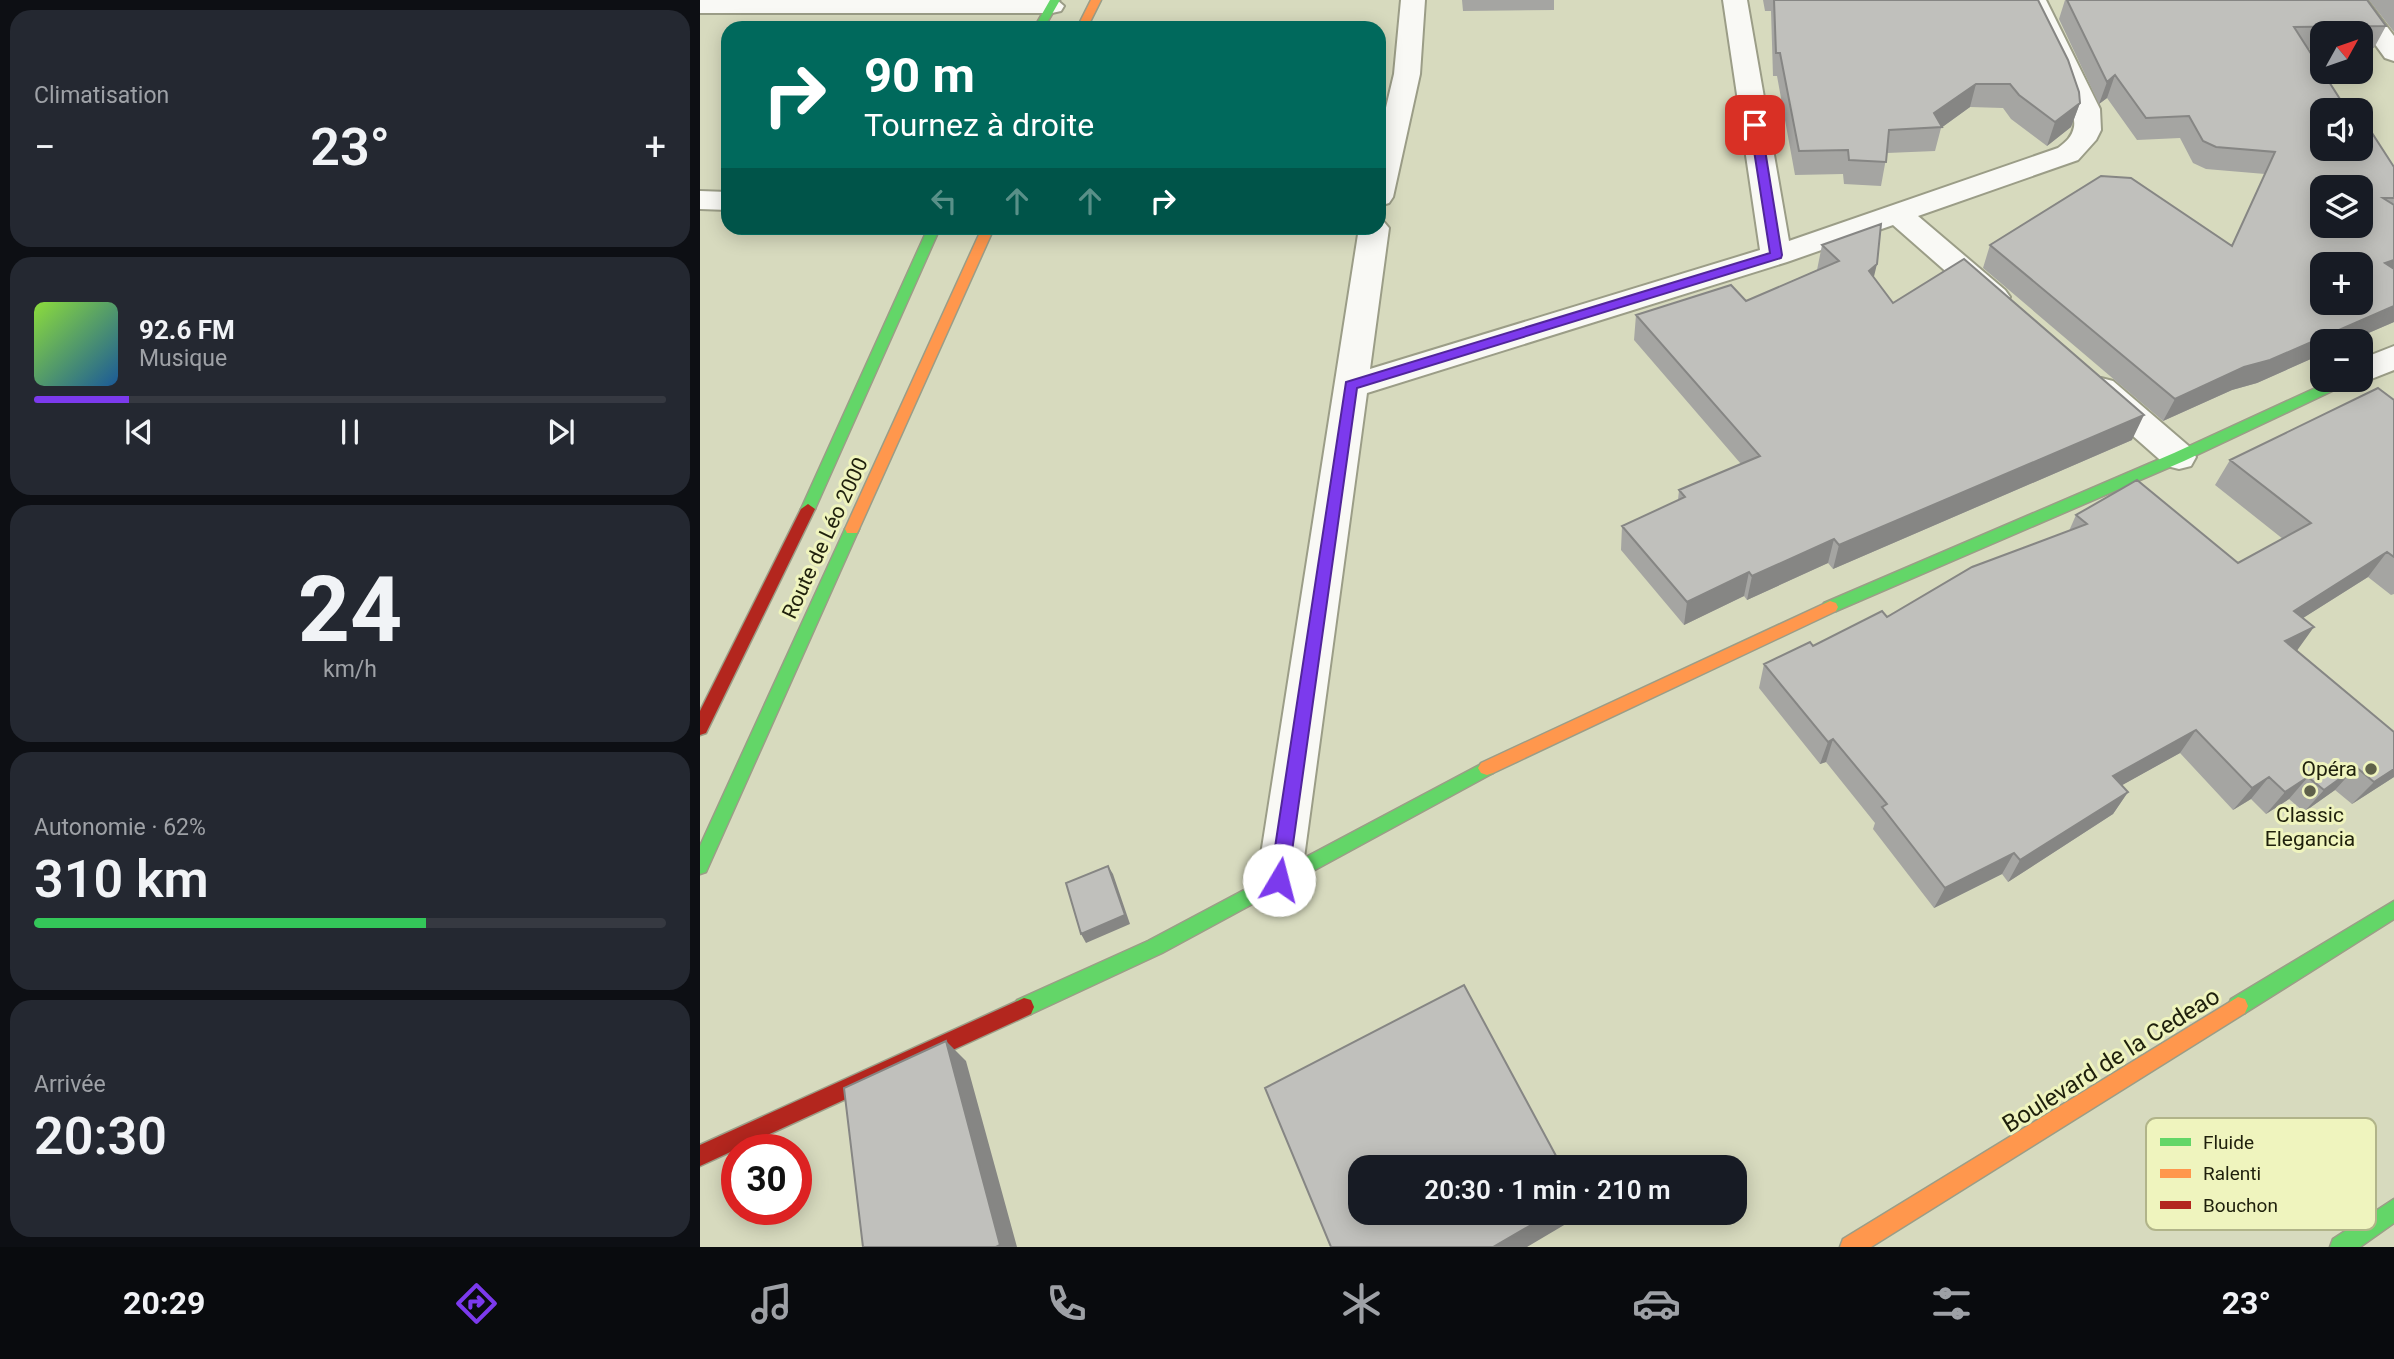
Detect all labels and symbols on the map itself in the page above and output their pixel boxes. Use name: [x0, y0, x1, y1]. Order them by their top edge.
north arrow: [2310, 21, 2373, 84]
pin: [1725, 95, 1785, 155]
street label: Route de Léo 2000: [777, 454, 873, 622]
place label: Opéra: [2301, 757, 2357, 781]
marker: Opéra: [2363, 761, 2379, 777]
marker: Classic Elegancia: [2302, 783, 2318, 799]
place label: Classic Elegancia: [2265, 803, 2355, 851]
position arrow: [1242, 843, 1316, 917]
street label: Boulevard de la Cedeao: [1997, 982, 2225, 1138]
legend: [2146, 1118, 2376, 1230]
text: Fluide: [2203, 1131, 2254, 1154]
speed limit sign: 30: [721, 1134, 812, 1225]
text: Ralenti: [2203, 1162, 2261, 1185]
text: Bouchon: [2203, 1194, 2278, 1217]

